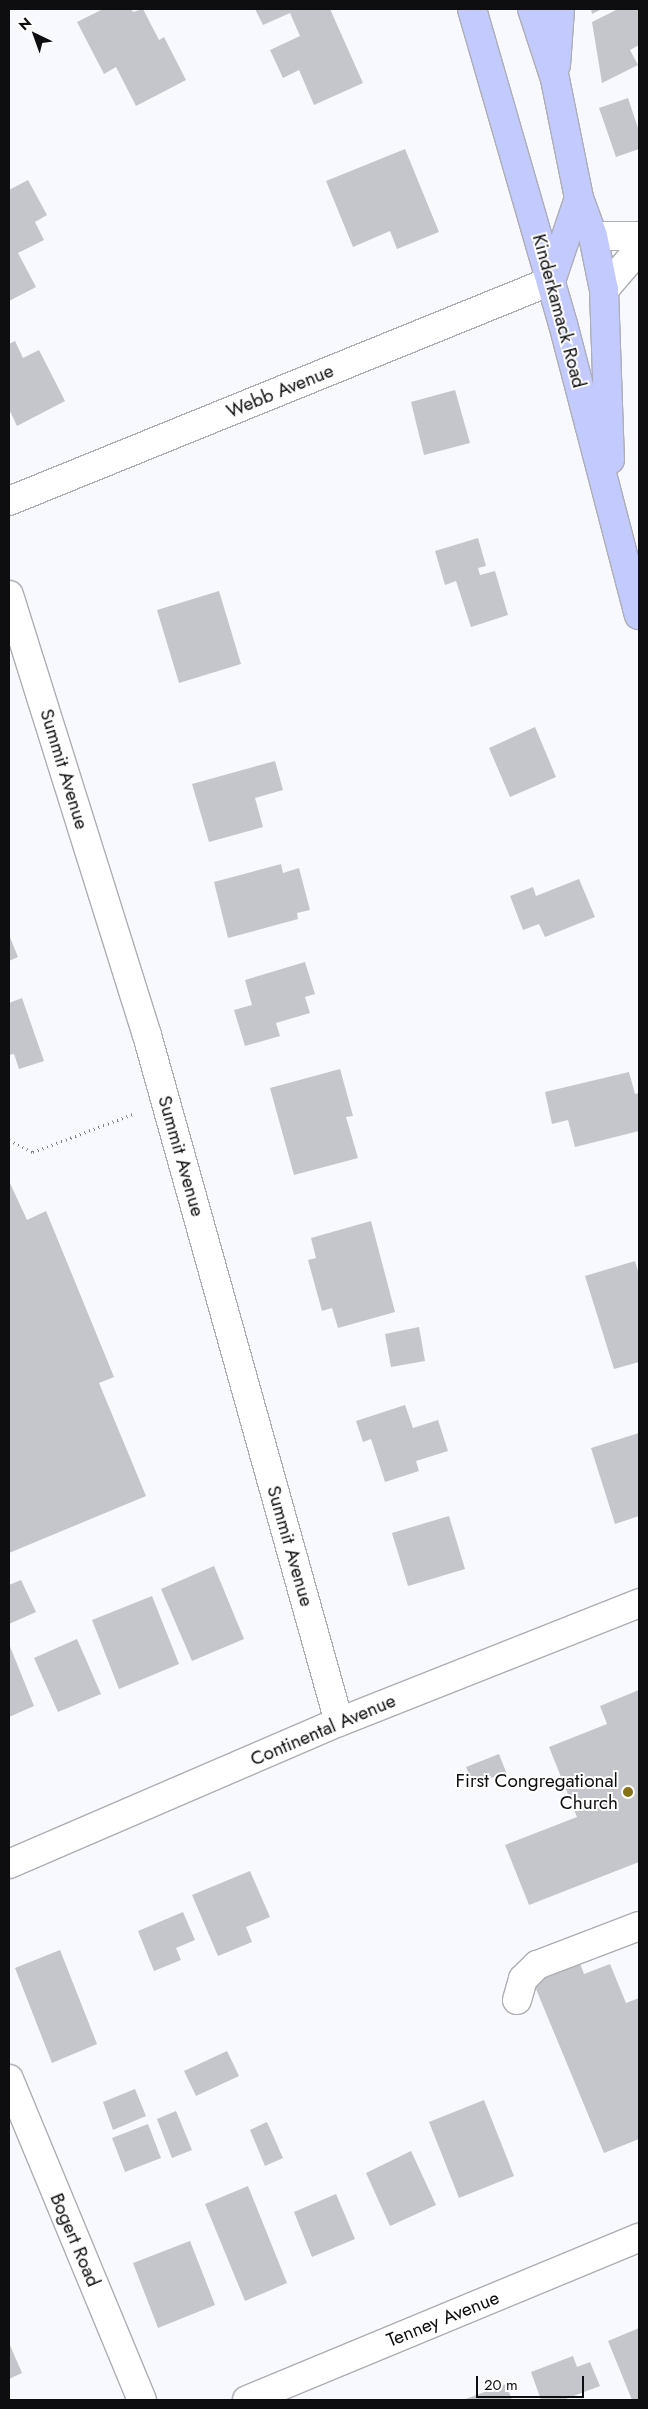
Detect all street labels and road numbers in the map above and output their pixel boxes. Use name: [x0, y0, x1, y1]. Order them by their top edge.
street label: Kinderkamack Road: [527, 232, 591, 390]
street label: Webb Avenue: [223, 359, 337, 423]
street label: Summit Avenue: [35, 706, 93, 832]
street label: Summit Avenue: [153, 1093, 209, 1219]
street label: Summit Avenue: [262, 1483, 318, 1609]
street label: Continental Avenue: [247, 1689, 399, 1771]
street label: Bogert Road: [45, 2190, 105, 2290]
street label: Tenney Avenue: [383, 2286, 503, 2352]

